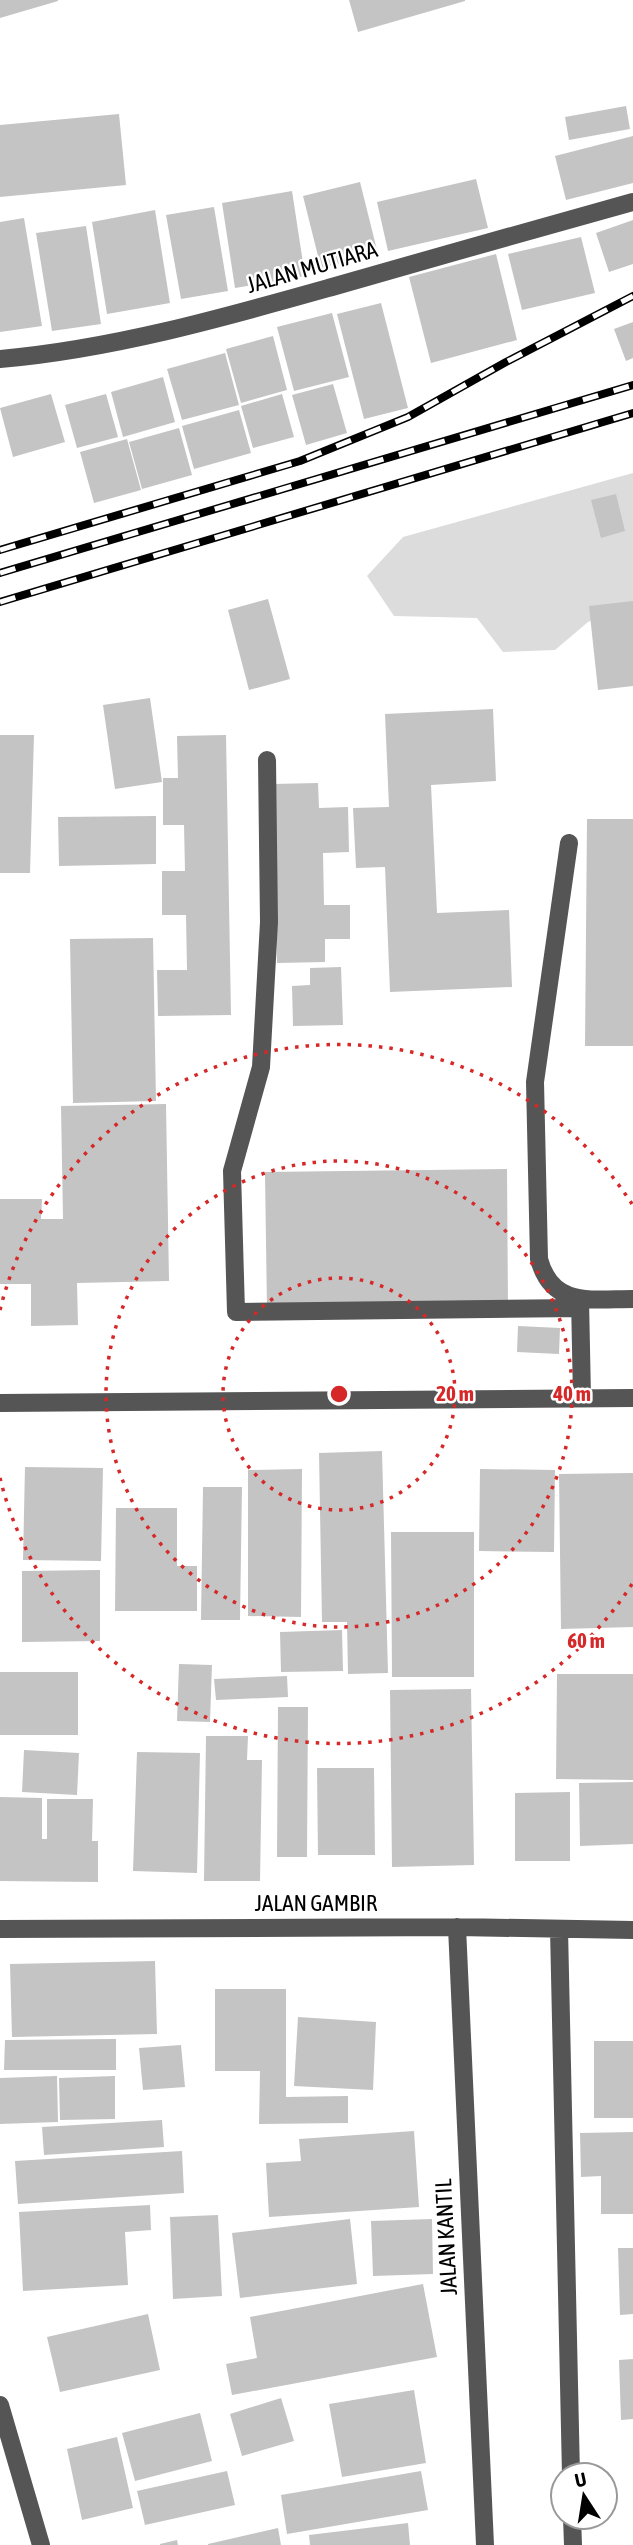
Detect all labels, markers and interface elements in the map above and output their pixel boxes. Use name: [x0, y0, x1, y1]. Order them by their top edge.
street label: JALAN MUTIARA: [244, 236, 381, 298]
text: 20 m: [436, 1381, 474, 1405]
text: 40 m: [552, 1381, 591, 1405]
centre of rings: [327, 1382, 351, 1406]
text: 60 m: [567, 1628, 605, 1652]
street label: JALAN GAMBIR: [255, 1890, 378, 1916]
street label: JALAN KANTIL: [430, 2178, 462, 2296]
north arrow: [549, 2461, 619, 2531]
text: U: [573, 2467, 588, 2491]

